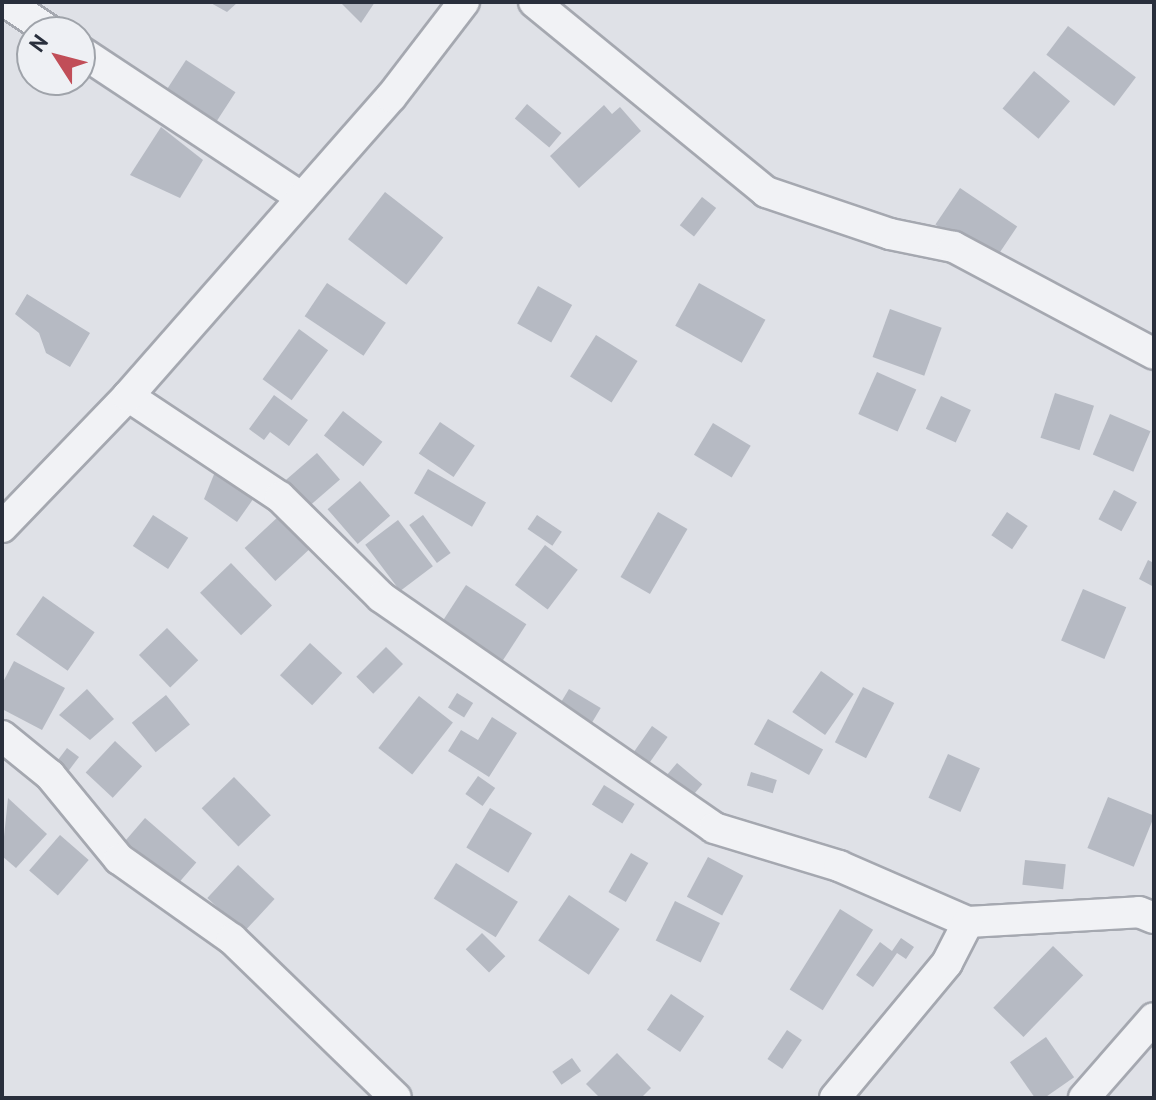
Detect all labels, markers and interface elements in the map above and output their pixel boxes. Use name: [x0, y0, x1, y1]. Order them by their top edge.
north arrow: [16, 16, 96, 96]
text: N: [23, 29, 54, 57]

